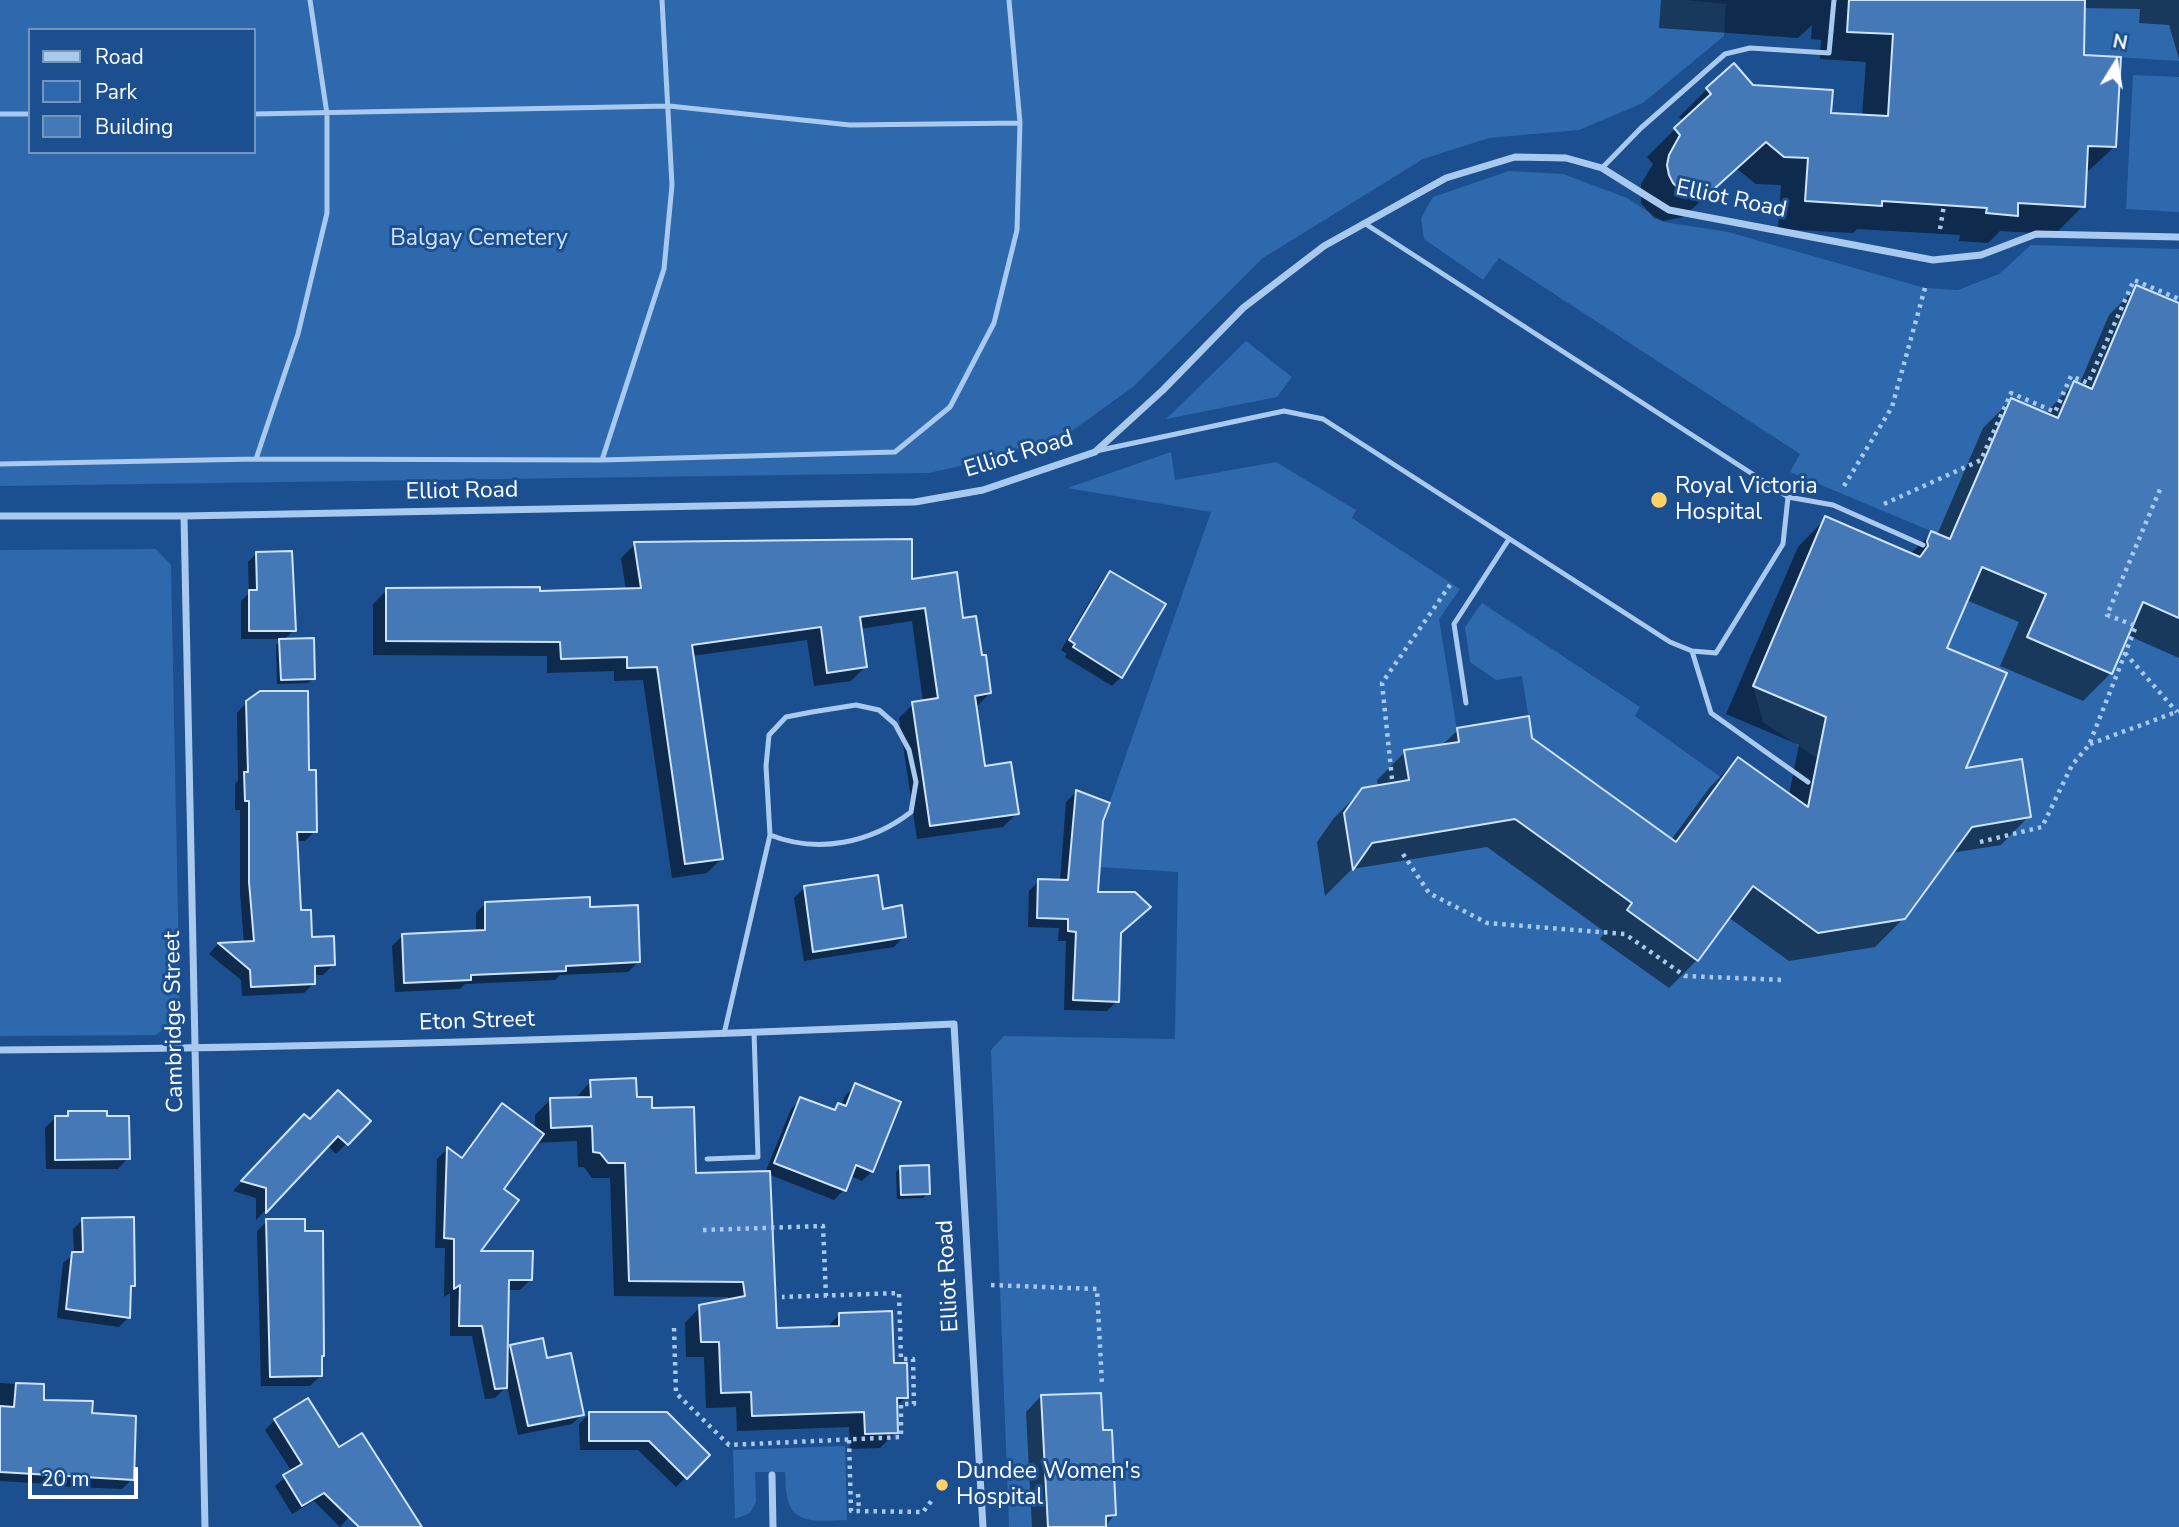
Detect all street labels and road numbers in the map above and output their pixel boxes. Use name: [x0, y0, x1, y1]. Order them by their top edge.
street label: Elliot Road: [1673, 175, 1789, 225]
street label: Elliot Road: [961, 425, 1077, 485]
street label: Elliot Road: [406, 477, 518, 507]
street label: Cambridge Street: [160, 931, 190, 1113]
street label: Eton Street: [419, 1006, 535, 1038]
street label: Elliot Road: [932, 1219, 966, 1333]

